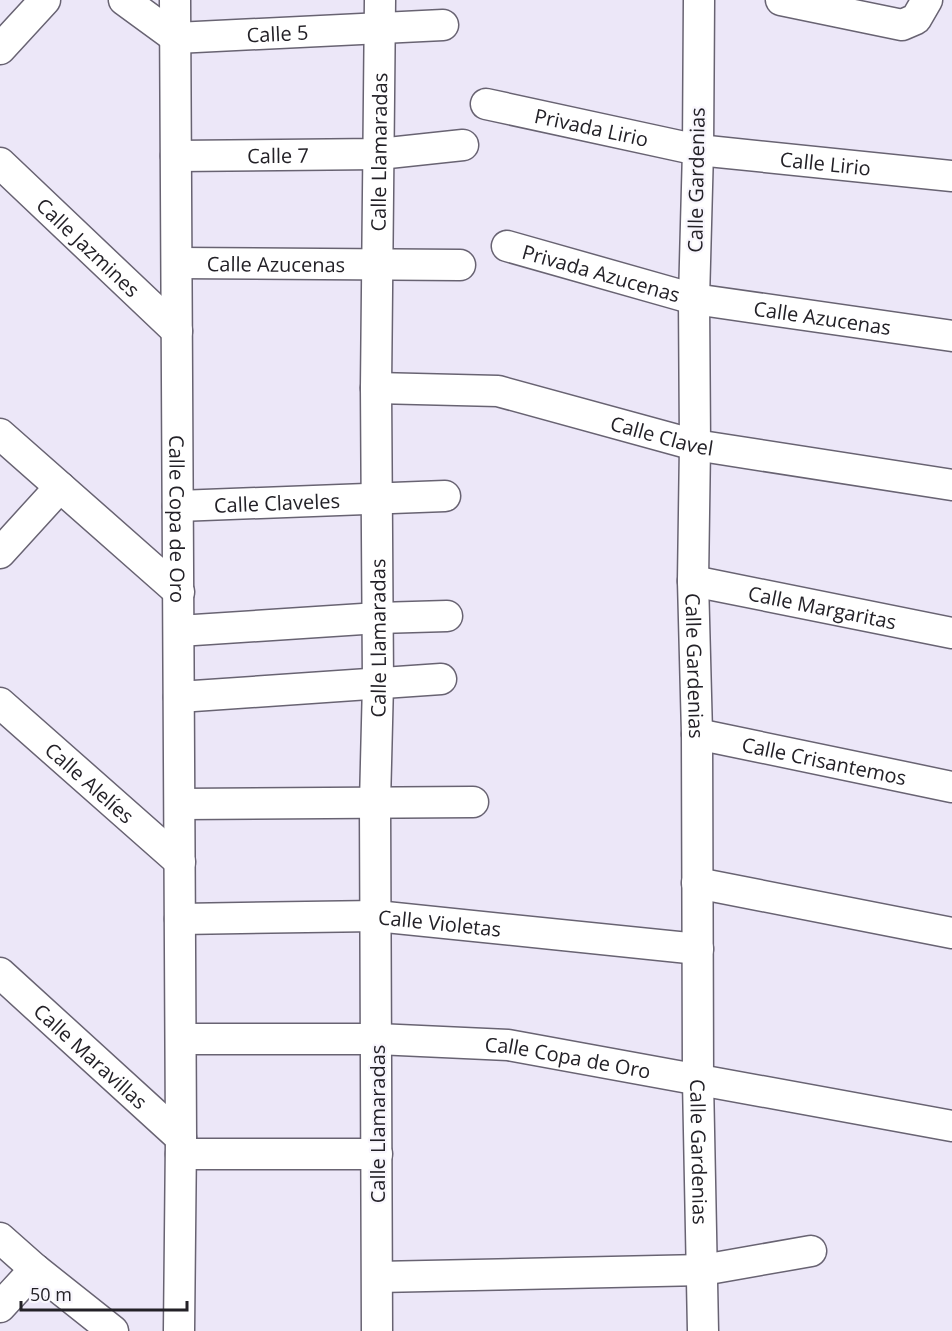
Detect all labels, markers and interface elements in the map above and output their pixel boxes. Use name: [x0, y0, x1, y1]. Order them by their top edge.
street label: Calle 5: [246, 18, 309, 48]
street label: Calle Llamaradas: [364, 73, 393, 232]
street label: Privada Lirio: [532, 101, 651, 152]
street label: Calle Gardenias: [681, 107, 711, 253]
street label: Calle 7: [247, 141, 309, 169]
street label: Calle Lirio: [779, 145, 872, 181]
street label: Calle Jazmines: [31, 191, 146, 302]
street label: Privada Azucenas: [519, 238, 683, 308]
street label: Calle Azucenas: [207, 250, 345, 278]
street label: Calle Azucenas: [752, 294, 893, 341]
street label: Calle Clavel: [608, 409, 715, 461]
street label: Calle Copa de Oro: [164, 435, 192, 603]
street label: Calle Claveles: [213, 486, 340, 518]
street label: Calle Llamaradas: [364, 559, 392, 718]
street label: Calle Margaritas: [746, 579, 899, 635]
street label: Calle Gardenias: [680, 593, 711, 739]
street label: Calle Crisantemos: [740, 730, 909, 791]
street label: Calle Alelíes: [40, 736, 140, 829]
street label: Calle Violetas: [377, 903, 502, 942]
street label: Calle Maravillas: [28, 997, 153, 1115]
street label: Calle Copa de Oro: [484, 1030, 653, 1084]
street label: Calle Llamaradas: [364, 1045, 391, 1203]
street label: Calle Gardenias: [684, 1079, 714, 1225]
scale bar: [21, 1274, 188, 1312]
text: 50 m: [30, 1282, 72, 1306]

